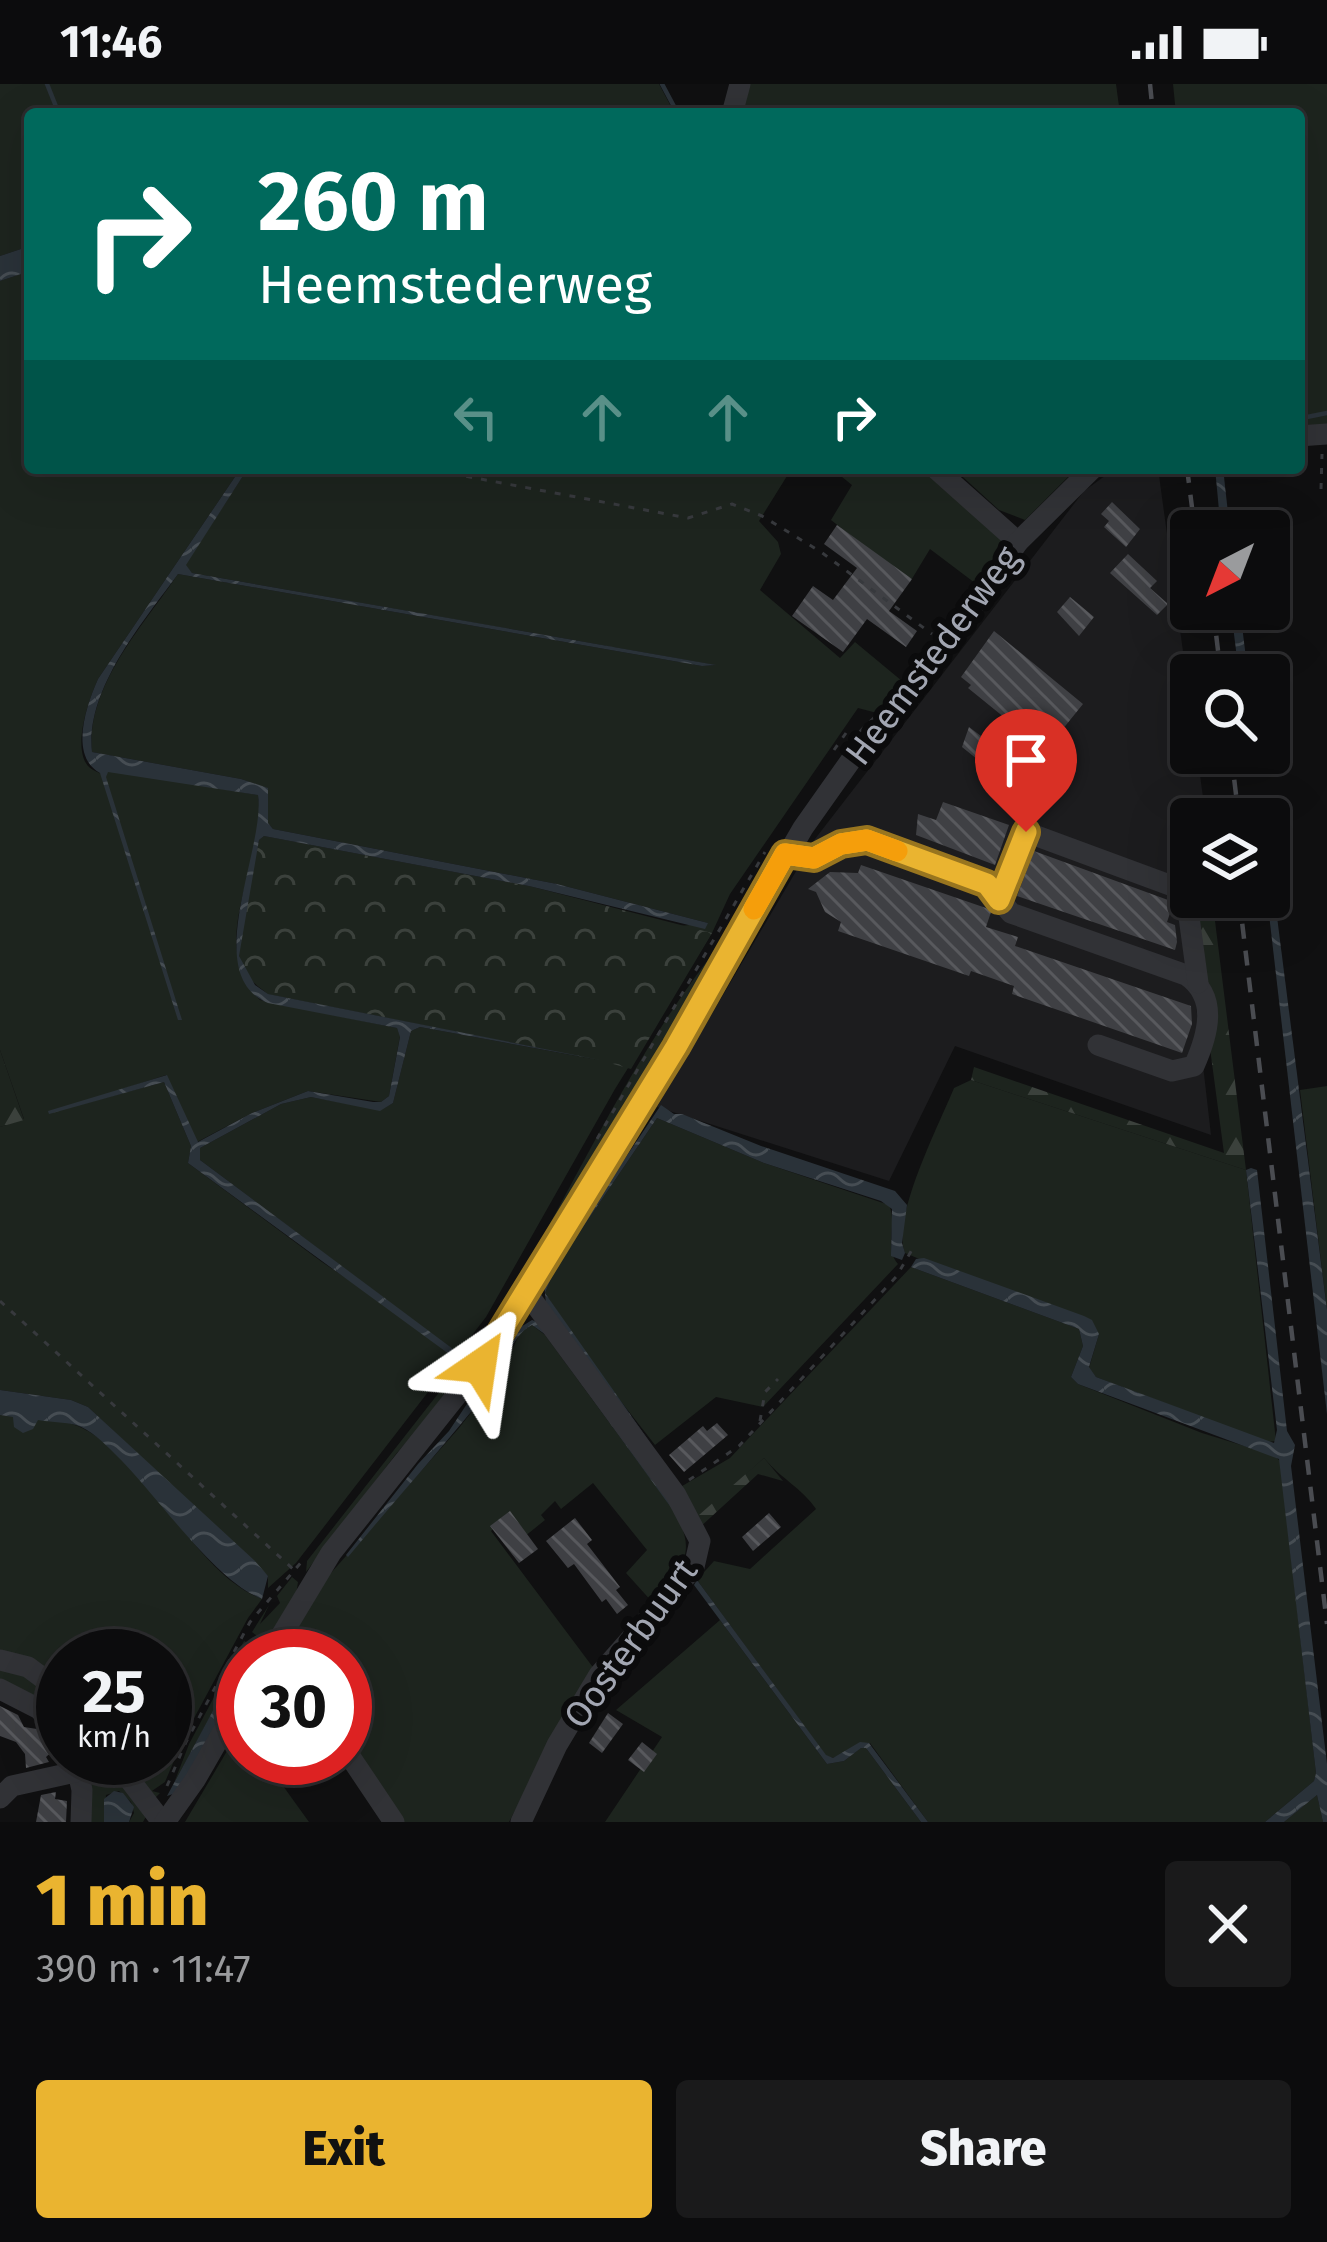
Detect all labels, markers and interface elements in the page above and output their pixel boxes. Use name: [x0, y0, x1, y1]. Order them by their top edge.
text: 11:46: [60, 15, 162, 69]
text: 260 m: [258, 151, 489, 252]
icon: right: [60, 156, 216, 312]
text: Heemstederweg: [258, 253, 652, 317]
icon: left: [443, 384, 509, 450]
icon: ahead: [569, 384, 635, 450]
icon: ahead: [695, 384, 761, 450]
icon: right: [821, 384, 887, 450]
north arrow: [1170, 510, 1290, 630]
map controls: [1170, 510, 1290, 918]
street label: Heemstederweg: [836, 537, 1030, 774]
button: search: [1170, 654, 1290, 774]
pin: [975, 709, 1077, 832]
icon: arrive: [993, 727, 1059, 793]
button: layers: [1170, 798, 1290, 918]
position arrow: [417, 1303, 543, 1429]
street label: Oosterbuurt: [555, 1550, 707, 1737]
speed limit sign: 30: [216, 1629, 372, 1785]
text: 25: [82, 1656, 146, 1728]
text: km/h: [77, 1719, 151, 1755]
text: 1 min: [36, 1858, 209, 1944]
button: close: [1165, 1861, 1291, 1987]
text: 390 m · 11:47: [36, 1946, 251, 1992]
button: Exit: [36, 2080, 652, 2218]
button: Share: [676, 2080, 1291, 2218]

